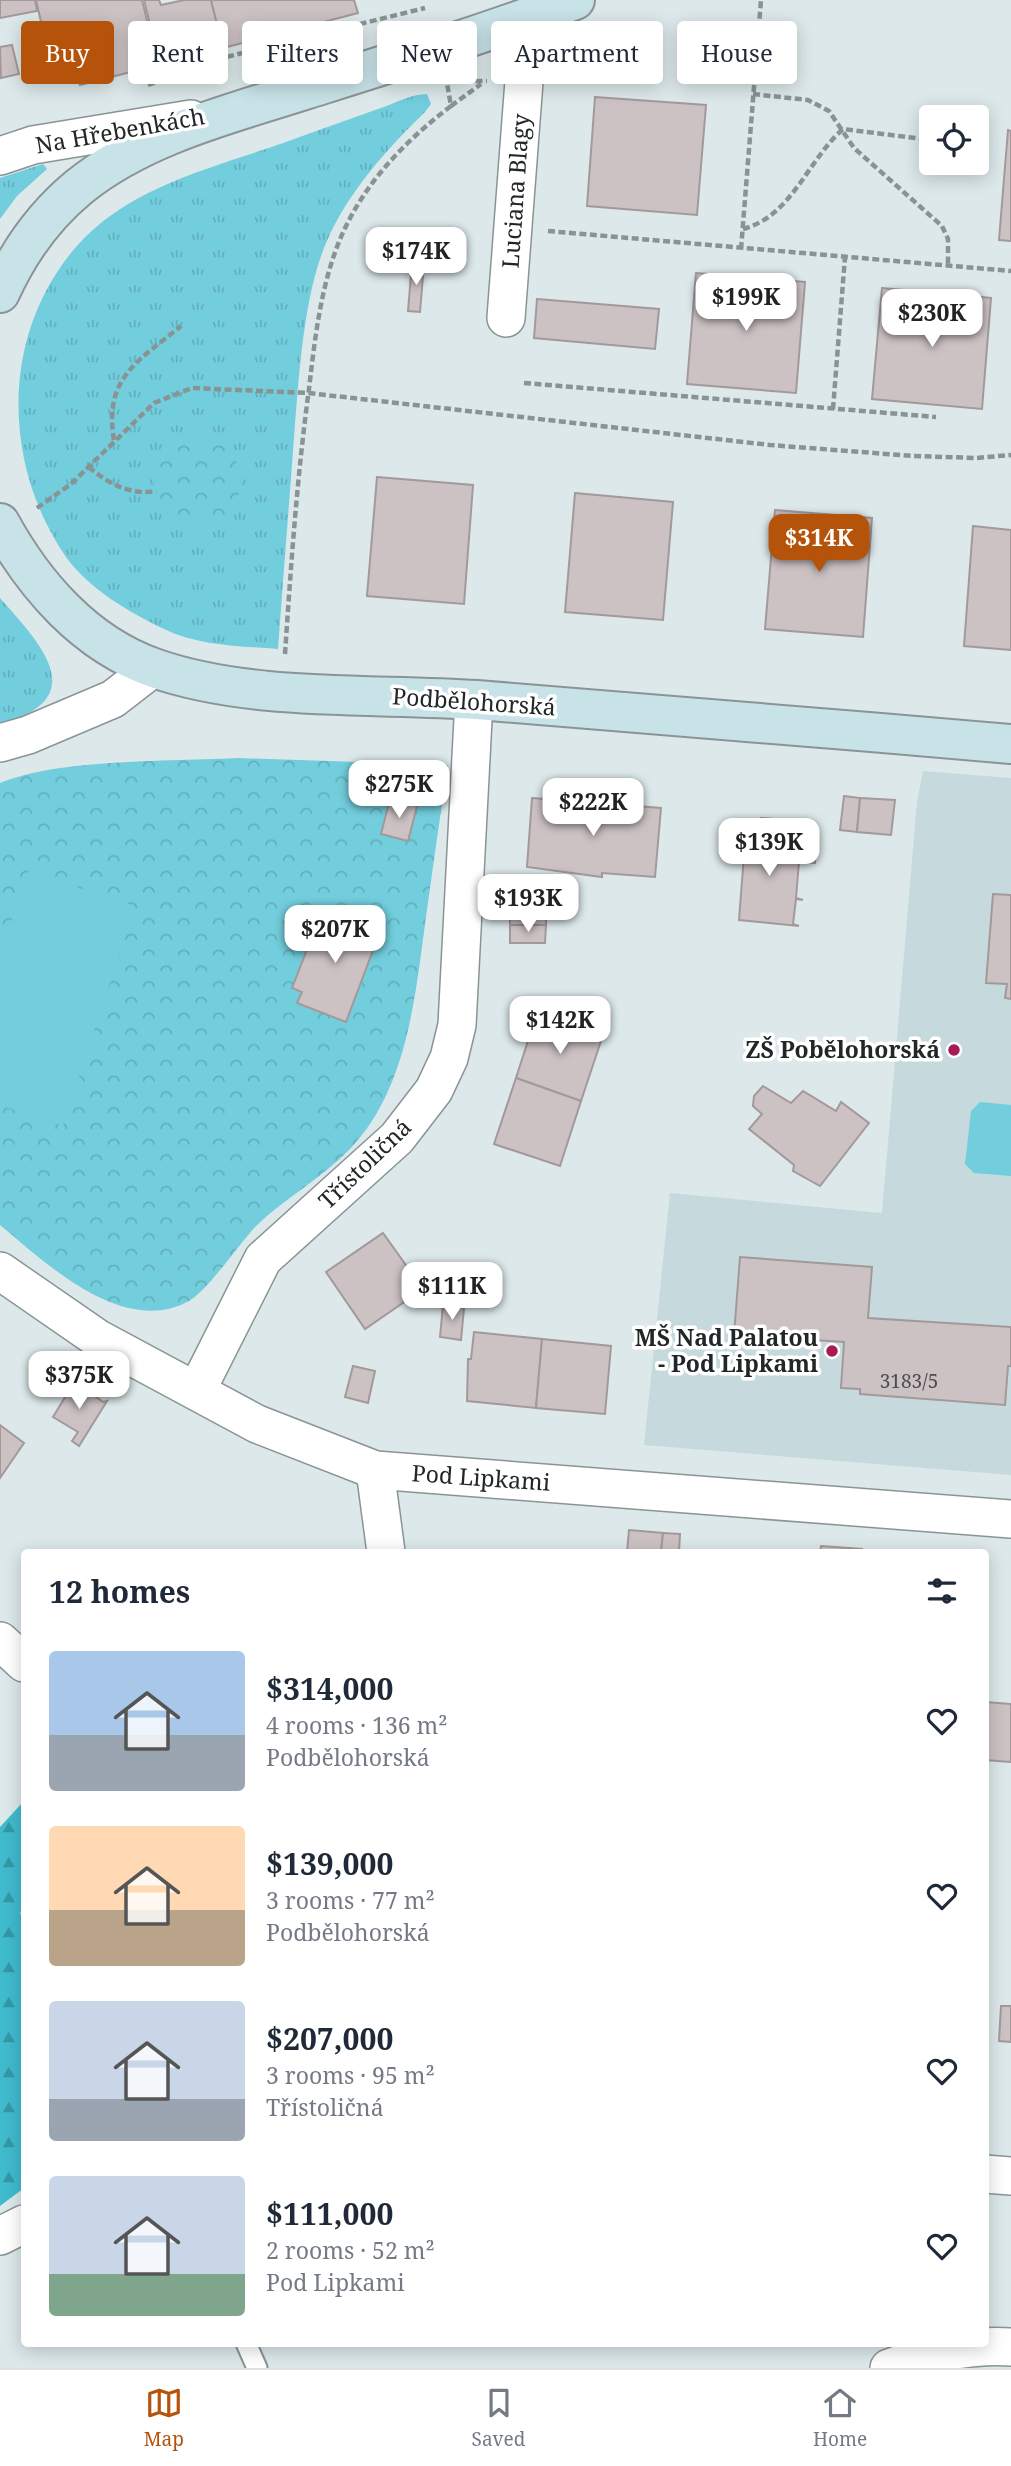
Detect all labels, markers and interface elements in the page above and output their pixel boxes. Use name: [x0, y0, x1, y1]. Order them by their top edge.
chip: Buy: [21, 21, 114, 84]
chip: Rent: [128, 21, 228, 84]
chip: Filters: [242, 21, 363, 84]
chip: New: [377, 21, 477, 84]
chip: Apartment: [491, 21, 663, 84]
chip: House: [677, 21, 797, 84]
street label: Na Hřebenkách: [33, 99, 207, 161]
map controls: [919, 105, 989, 175]
button: locate: [919, 105, 989, 175]
street label: Luciana Blagy: [494, 113, 536, 269]
pin: $174K: [367, 228, 465, 287]
text: $174K: [382, 234, 450, 266]
pin: $199K: [697, 274, 795, 333]
text: $199K: [712, 280, 780, 312]
pin: $230K: [883, 290, 981, 349]
text: $230K: [898, 296, 966, 328]
pin: $314K: [770, 514, 868, 574]
text: $314K: [785, 521, 853, 553]
street label: Podbělohorská: [391, 679, 557, 723]
pin: $275K: [350, 760, 448, 820]
text: $275K: [365, 767, 433, 799]
pin: $222K: [544, 778, 642, 838]
text: $222K: [559, 785, 627, 817]
pin: $139K: [720, 818, 818, 878]
text: $139K: [735, 825, 803, 857]
pin: $193K: [479, 874, 577, 934]
text: $193K: [494, 881, 562, 913]
pin: $207K: [286, 906, 384, 965]
text: $207K: [301, 912, 369, 944]
pin: $142K: [511, 996, 609, 1056]
text: $142K: [526, 1003, 594, 1035]
place label: ZŠ Pobělohorská: [745, 1033, 940, 1065]
marker: ZŠ Pobělohorská: [946, 1042, 962, 1058]
street label: Třístoličná: [311, 1111, 418, 1216]
pin: $111K: [403, 1262, 501, 1322]
text: $111K: [418, 1269, 486, 1301]
place label: MŠ Nad Palatou - Pod Lipkami: [635, 1321, 818, 1379]
marker: MŠ Nad Palatou - Pod Lipkami: [824, 1343, 840, 1359]
pin: $375K: [30, 1352, 128, 1411]
text: $375K: [45, 1358, 113, 1390]
house number: 3183/5: [880, 1368, 938, 1394]
street label: Pod Lipkami: [411, 1456, 552, 1498]
text: 12 homes: [49, 1571, 190, 1612]
icon: filters: [923, 1572, 961, 1610]
text: $314,000: [266, 1668, 393, 1709]
icon: home: [105, 1679, 189, 1763]
icon: heart: [923, 1702, 961, 1740]
text: 4 rooms · 136 m²: [266, 1709, 448, 1741]
text: Podbělohorská: [266, 1741, 430, 1773]
text: $139,000: [266, 1843, 393, 1884]
icon: home: [105, 1854, 189, 1938]
icon: heart: [923, 1877, 961, 1915]
text: 3 rooms · 77 m²: [266, 1884, 435, 1916]
text: Podbělohorská: [266, 1916, 430, 1948]
text: $207,000: [266, 2018, 393, 2059]
icon: home: [105, 2029, 189, 2113]
icon: heart: [923, 2052, 961, 2090]
text: 3 rooms · 95 m²: [266, 2059, 435, 2091]
text: Třístoličná: [266, 2091, 384, 2123]
text: $111,000: [266, 2193, 393, 2234]
icon: home: [105, 2204, 189, 2288]
icon: heart: [923, 2227, 961, 2265]
text: 2 rooms · 52 m²: [266, 2234, 435, 2266]
text: Pod Lipkami: [266, 2266, 405, 2298]
tab: Map: [144, 2384, 184, 2452]
tab: Saved: [472, 2384, 525, 2452]
tab: Home: [813, 2384, 867, 2452]

